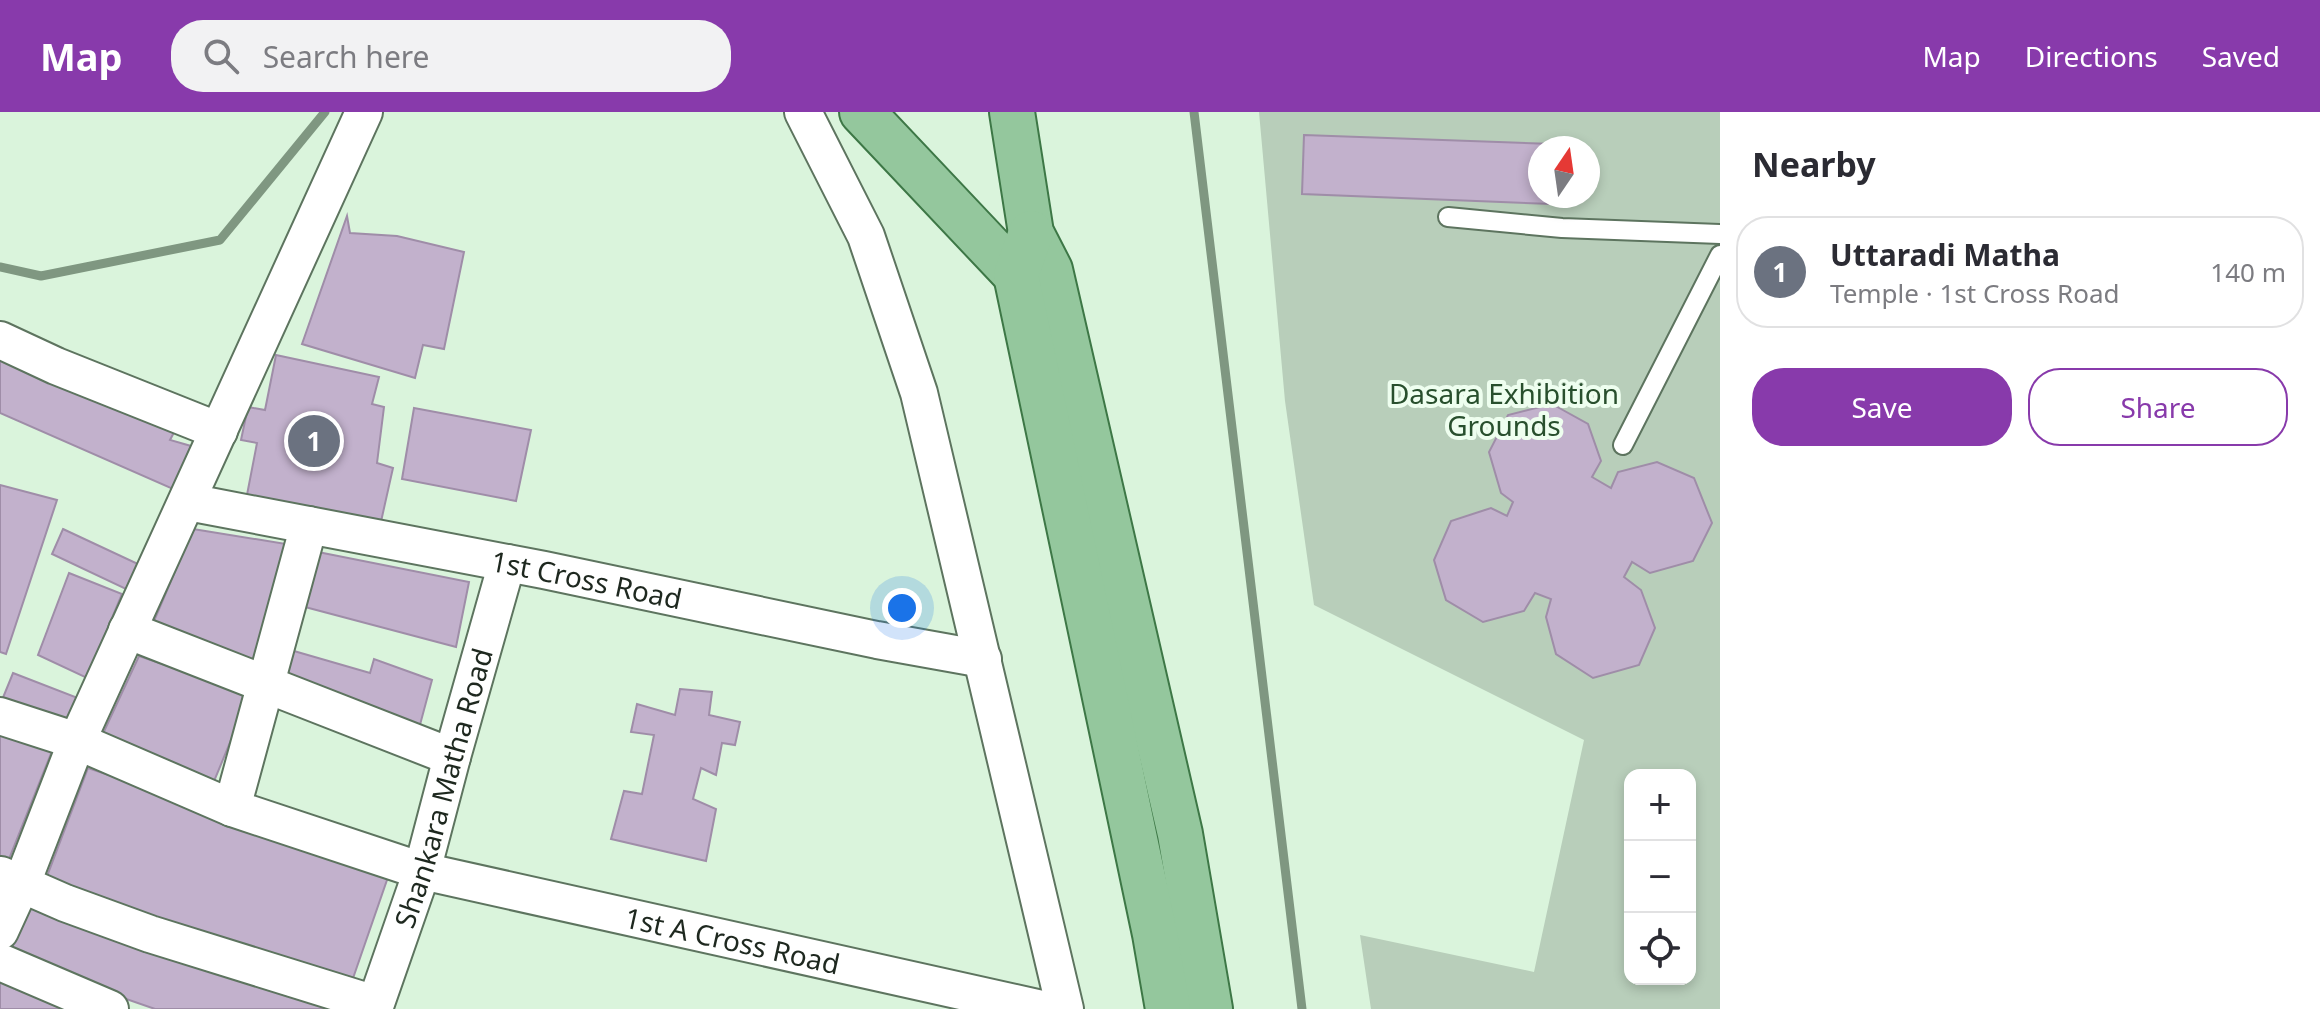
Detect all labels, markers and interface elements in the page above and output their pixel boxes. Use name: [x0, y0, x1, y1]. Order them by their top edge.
search box: [171, 20, 731, 92]
text: Map: [40, 30, 123, 82]
icon: search: [199, 34, 243, 78]
text: Search here: [263, 36, 430, 77]
text: Map: [1922, 37, 1981, 75]
text: Directions: [2025, 37, 2158, 75]
text: Saved: [2202, 37, 2280, 75]
north arrow: [1528, 136, 1600, 208]
text: Nearby: [1752, 141, 1876, 187]
text: Uttaradi Matha: [1830, 234, 2060, 275]
text: 1: [1773, 254, 1787, 290]
text: 140 m: [2210, 254, 2286, 290]
text: Temple · 1st Cross Road: [1830, 275, 2119, 311]
button: Save: [1752, 368, 2012, 446]
button: Share: [2028, 368, 2288, 446]
park label: Dasara Exhibition Grounds: [1389, 374, 1619, 444]
pin: 1: [288, 411, 340, 471]
street label: 1st Cross Road: [488, 541, 685, 618]
your location: [882, 588, 922, 628]
street label: Shankara Matha Road: [385, 643, 501, 933]
map controls: [1624, 769, 1696, 985]
button: +: [1624, 769, 1696, 841]
button: −: [1624, 841, 1696, 913]
street label: 1st A Cross Road: [621, 898, 844, 982]
button: locate: [1624, 913, 1696, 985]

